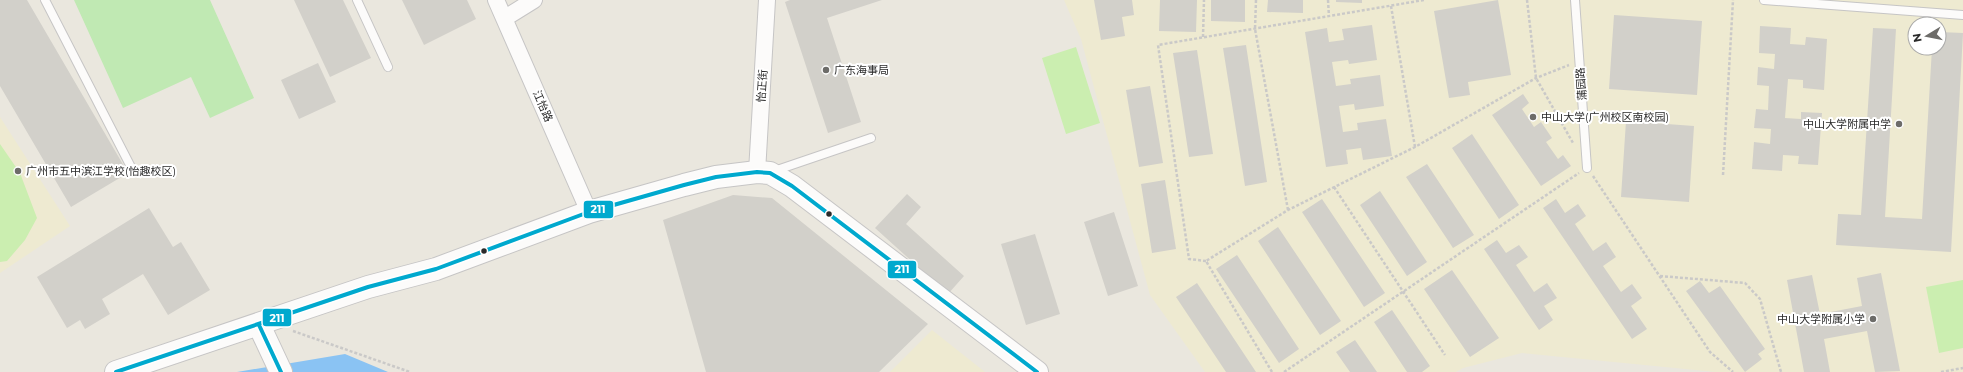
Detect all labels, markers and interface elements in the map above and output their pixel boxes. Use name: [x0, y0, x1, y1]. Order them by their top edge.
north arrow: [1907, 16, 1947, 56]
text: N: [1909, 32, 1925, 43]
place label: 广东海事局: [834, 63, 889, 77]
marker: 广东海事局: [821, 65, 831, 75]
street label: 蒲园路: [1573, 67, 1589, 101]
street label: 怡正街: [754, 69, 770, 103]
street label: 江怡路: [530, 88, 556, 124]
place label: 中山大学(广州校区南校园): [1541, 110, 1669, 124]
marker: 中山大学(广州校区南校园): [1528, 112, 1538, 122]
place label: 中山大学附属中学: [1803, 117, 1891, 131]
marker: 中山大学附属中学: [1894, 119, 1904, 129]
place label: 广州市五中滨江学校(怡趣校区): [26, 164, 176, 178]
marker: 广州市五中滨江学校(怡趣校区): [13, 166, 23, 176]
line badge: 211: [583, 200, 614, 219]
text: 211: [590, 202, 606, 216]
unlabelled marker: [824, 209, 834, 219]
unlabelled marker: [479, 246, 489, 256]
line badge: 211: [887, 260, 917, 279]
text: 211: [894, 262, 910, 276]
line badge: 211: [262, 308, 292, 327]
text: 211: [269, 311, 285, 325]
place label: 中山大学附属小学: [1777, 312, 1865, 326]
marker: 中山大学附属小学: [1868, 314, 1878, 324]

